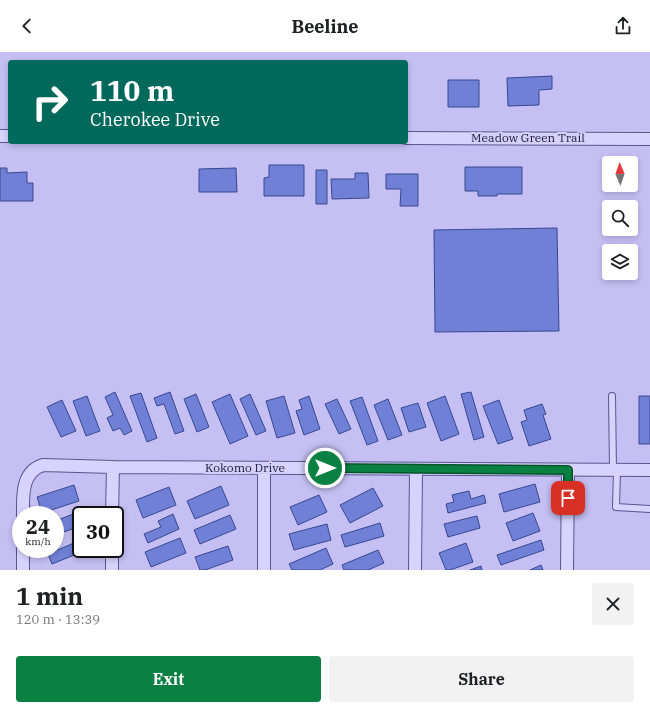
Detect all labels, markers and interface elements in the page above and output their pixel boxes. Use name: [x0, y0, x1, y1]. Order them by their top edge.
icon: back: [16, 15, 38, 37]
text: Beeline: [291, 15, 359, 38]
icon: share: [612, 15, 634, 37]
text: 110 m: [90, 72, 174, 109]
icon: right: [24, 76, 76, 128]
text: Cherokee Drive: [90, 108, 220, 131]
street label: Meadow Green Trail: [471, 130, 585, 145]
north arrow: [602, 156, 638, 192]
map controls: [602, 156, 638, 280]
button: search: [602, 200, 638, 236]
button: layers: [602, 244, 638, 280]
position arrow: [304, 447, 346, 489]
street label: Kokomo Drive: [205, 460, 285, 475]
pin: [551, 481, 585, 515]
icon: arrive: [557, 487, 579, 509]
speed limit sign: 30: [72, 506, 124, 558]
text: 24: [26, 513, 50, 540]
text: km/h: [25, 535, 51, 548]
text: 1 min: [16, 580, 83, 612]
button: close: [592, 583, 634, 625]
text: 120 m · 13:39: [16, 611, 100, 628]
button: Exit: [16, 656, 321, 702]
button: Share: [329, 656, 634, 702]

